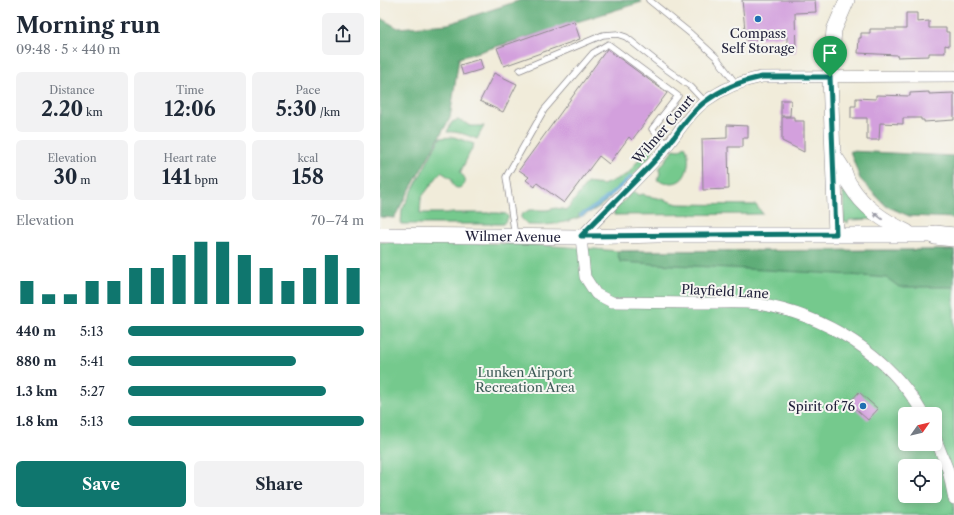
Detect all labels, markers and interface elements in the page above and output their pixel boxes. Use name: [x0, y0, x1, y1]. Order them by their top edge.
text: Morning run: [16, 12, 160, 39]
button: share: [322, 13, 364, 55]
marker: Compass Self Storage: [753, 14, 763, 24]
place label: Compass Self Storage: [721, 25, 795, 56]
pin: [813, 36, 847, 77]
text: 09:48 · 5 × 440 m: [16, 41, 120, 57]
icon: arrive: [819, 42, 841, 64]
text: Distance: [49, 83, 95, 97]
text: Time: [176, 83, 204, 97]
text: Pace: [296, 83, 320, 97]
street label: Wilmer Court: [628, 91, 698, 168]
text: 2.20: [41, 97, 83, 121]
text: 12:06: [164, 97, 216, 121]
text: 5:30: [276, 97, 317, 121]
text: km: [83, 105, 103, 119]
text: /km: [317, 105, 340, 119]
text: Elevation: [47, 151, 97, 165]
text: Heart rate: [163, 151, 217, 165]
text: kcal: [298, 151, 318, 165]
text: 30: [53, 165, 77, 189]
text: 141: [162, 165, 192, 189]
text: 158: [292, 165, 324, 189]
text: m: [77, 173, 91, 187]
text: bpm: [192, 173, 218, 187]
one-way arrow: [872, 211, 883, 220]
text: Elevation: [16, 212, 74, 228]
text: 70–74 m: [311, 212, 364, 228]
street label: Wilmer Avenue: [464, 228, 561, 245]
street label: Playfield Lane: [681, 281, 769, 301]
text: 440 m: [16, 323, 56, 339]
text: 5:13: [80, 323, 103, 339]
text: 880 m: [16, 353, 57, 369]
text: 5:41: [80, 353, 104, 369]
park label: Lunken Airport Recreation Area: [475, 364, 575, 395]
text: 1.3 km: [16, 383, 58, 399]
text: 5:27: [80, 383, 105, 399]
place label: Spirit of 76: [788, 398, 855, 414]
marker: Spirit of 76: [858, 401, 868, 411]
north arrow: [898, 407, 942, 451]
map controls: [898, 407, 942, 503]
text: 1.8 km: [16, 413, 58, 429]
text: 5:13: [80, 413, 103, 429]
button: locate: [898, 459, 942, 503]
button: Save: [16, 461, 186, 507]
button: Share: [194, 461, 364, 507]

